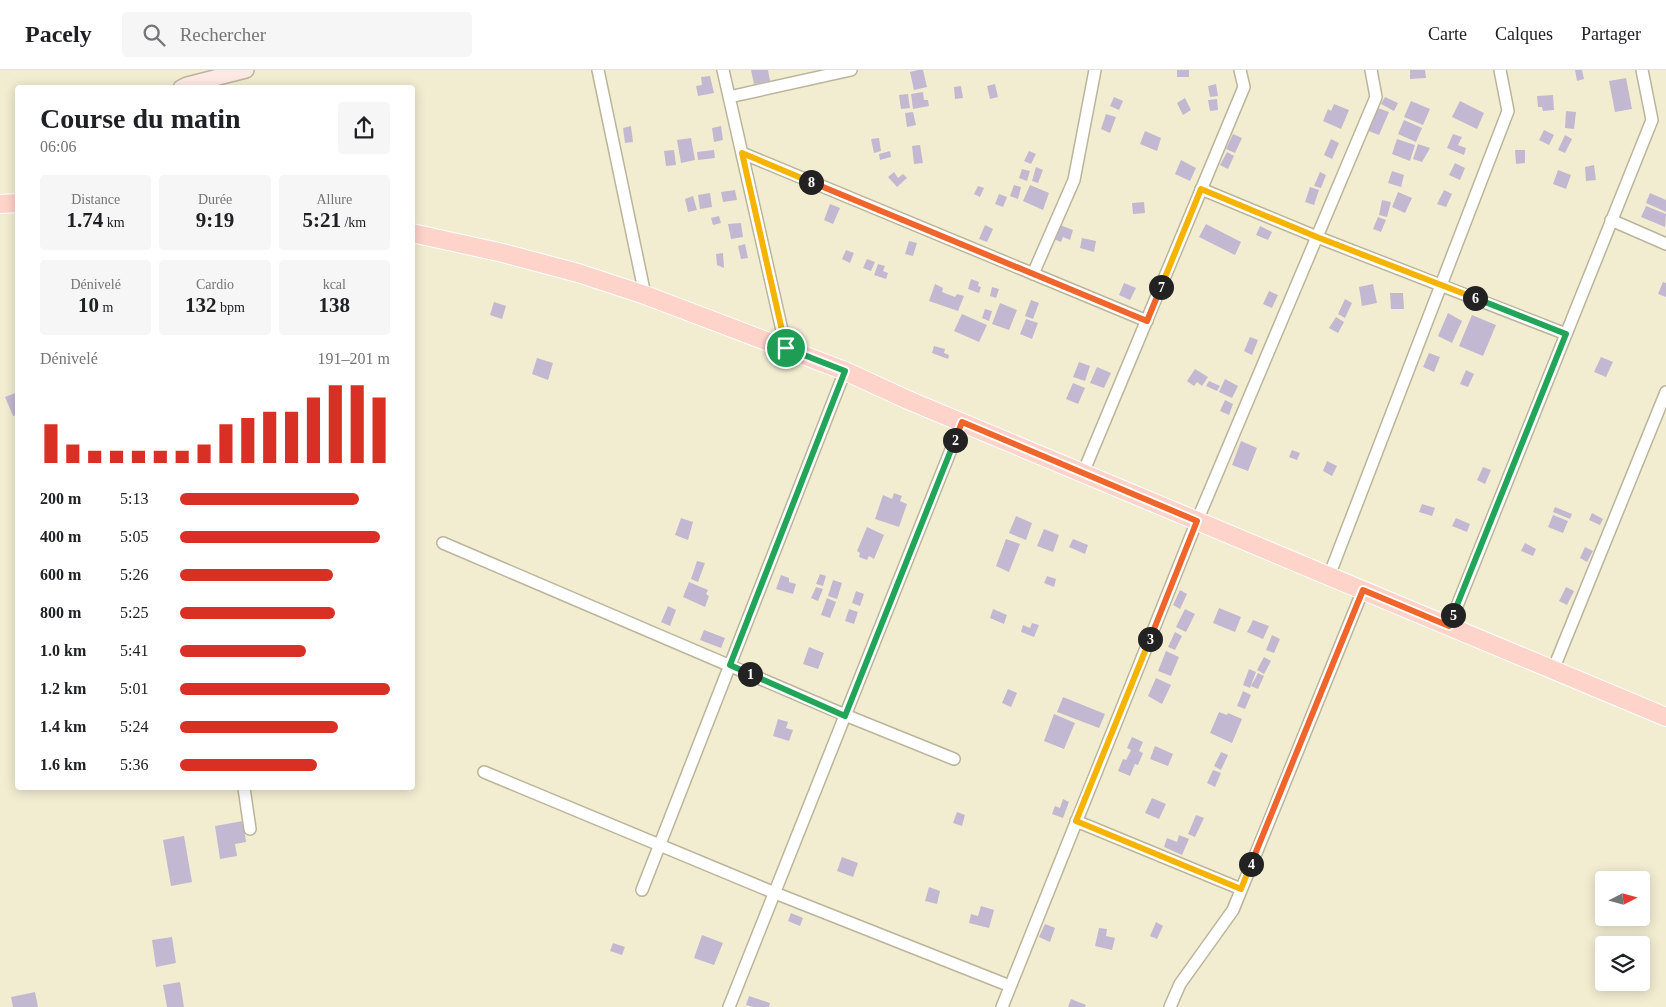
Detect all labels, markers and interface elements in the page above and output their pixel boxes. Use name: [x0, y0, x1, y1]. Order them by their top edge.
search box: [122, 12, 472, 57]
text: Pacely: [25, 21, 92, 47]
icon: search: [140, 21, 168, 49]
text: Rechercher: [180, 24, 266, 45]
text: Carte: [1428, 24, 1467, 44]
text: Calques: [1495, 24, 1553, 44]
text: Partager: [1581, 24, 1641, 44]
button: share: [338, 102, 390, 154]
text: Course du matin: [40, 103, 241, 134]
text: 06:06: [40, 138, 76, 155]
pin: 8: [798, 170, 824, 194]
text: 8: [808, 175, 815, 190]
text: Distance: [71, 192, 120, 207]
text: Durée: [198, 192, 232, 207]
text: Allure: [316, 192, 352, 207]
text: 1.74: [67, 208, 103, 232]
text: 9:19: [196, 208, 234, 232]
text: 5:21: [302, 208, 341, 232]
text: km: [103, 215, 125, 230]
text: /km: [341, 215, 366, 230]
pin: 7: [1148, 274, 1174, 300]
text: Dénivelé: [70, 277, 121, 292]
text: Cardio: [196, 277, 234, 292]
text: kcal: [323, 277, 346, 292]
text: 7: [1158, 280, 1165, 295]
pin: 6: [1462, 286, 1488, 310]
text: 6: [1472, 291, 1479, 306]
text: 10: [78, 293, 99, 317]
text: 132: [185, 293, 217, 317]
text: 138: [319, 293, 350, 317]
text: m: [99, 300, 113, 315]
text: bpm: [217, 300, 245, 315]
pin: [765, 327, 807, 369]
icon: arrive: [772, 334, 800, 362]
text: Dénivelé: [40, 350, 98, 367]
text: 191–201 m: [318, 350, 390, 367]
pin: 2: [942, 428, 968, 452]
text: 2: [952, 433, 959, 448]
text: 200 m: [40, 490, 81, 507]
text: 5:13: [120, 490, 148, 507]
text: 400 m: [40, 528, 81, 545]
text: 5:05: [120, 528, 148, 545]
text: 600 m: [40, 566, 81, 583]
text: 5:26: [120, 566, 148, 583]
pin: 5: [1440, 602, 1466, 628]
text: 800 m: [40, 604, 81, 621]
text: 5:25: [120, 604, 148, 621]
text: 5: [1450, 608, 1457, 623]
pin: 3: [1138, 626, 1162, 652]
text: 3: [1147, 632, 1154, 647]
text: 1.0 km: [40, 642, 86, 659]
text: 5:41: [120, 642, 148, 659]
pin: 1: [738, 662, 762, 686]
text: 1: [747, 667, 754, 682]
text: 1.2 km: [40, 680, 86, 697]
text: 5:01: [120, 680, 148, 697]
text: 1.4 km: [40, 718, 86, 735]
text: 5:24: [120, 718, 148, 735]
text: 1.6 km: [40, 756, 86, 773]
text: 5:36: [120, 756, 148, 773]
pin: 4: [1238, 852, 1264, 876]
text: 4: [1248, 857, 1255, 872]
north arrow: [1595, 871, 1650, 926]
map controls: [1595, 871, 1650, 991]
button: layers: [1595, 936, 1650, 991]

